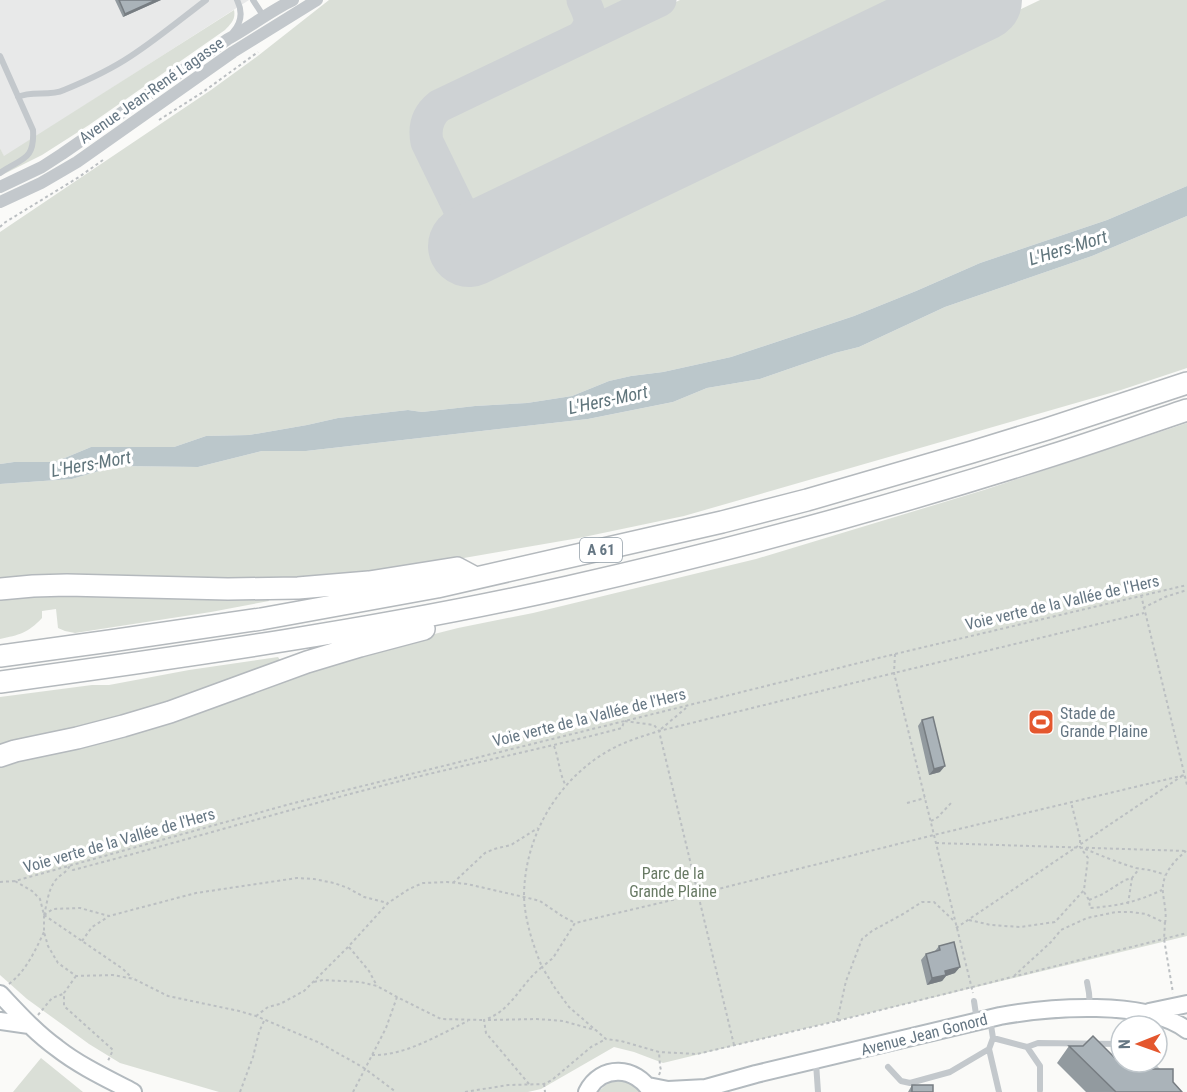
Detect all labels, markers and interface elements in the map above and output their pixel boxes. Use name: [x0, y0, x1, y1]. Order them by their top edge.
street label: Avenue Jean-René Lagasse: [75, 33, 227, 148]
water label: L'Hers-Mort: [1026, 225, 1110, 269]
water label: L'Hers-Mort: [566, 381, 650, 418]
water label: L'Hers-Mort: [49, 446, 133, 481]
road number: A 61: [580, 538, 622, 562]
street label: Voie verte de la Vallée de l'Hers: [963, 571, 1161, 634]
street label: Voie verte de la Vallée de l'Hers: [491, 684, 688, 751]
place label: Stade de Grande Plaine: [1060, 704, 1148, 741]
sports icon: Stade de Grande Plaine: [1026, 707, 1056, 737]
street label: Voie verte de la Vallée de l'Hers: [21, 804, 217, 877]
park label: Parc de la Grande Plaine: [629, 864, 717, 901]
street label: Avenue Jean Gonord: [859, 1010, 989, 1059]
north arrow: [1109, 1014, 1169, 1074]
text: N: [1115, 1039, 1134, 1049]

